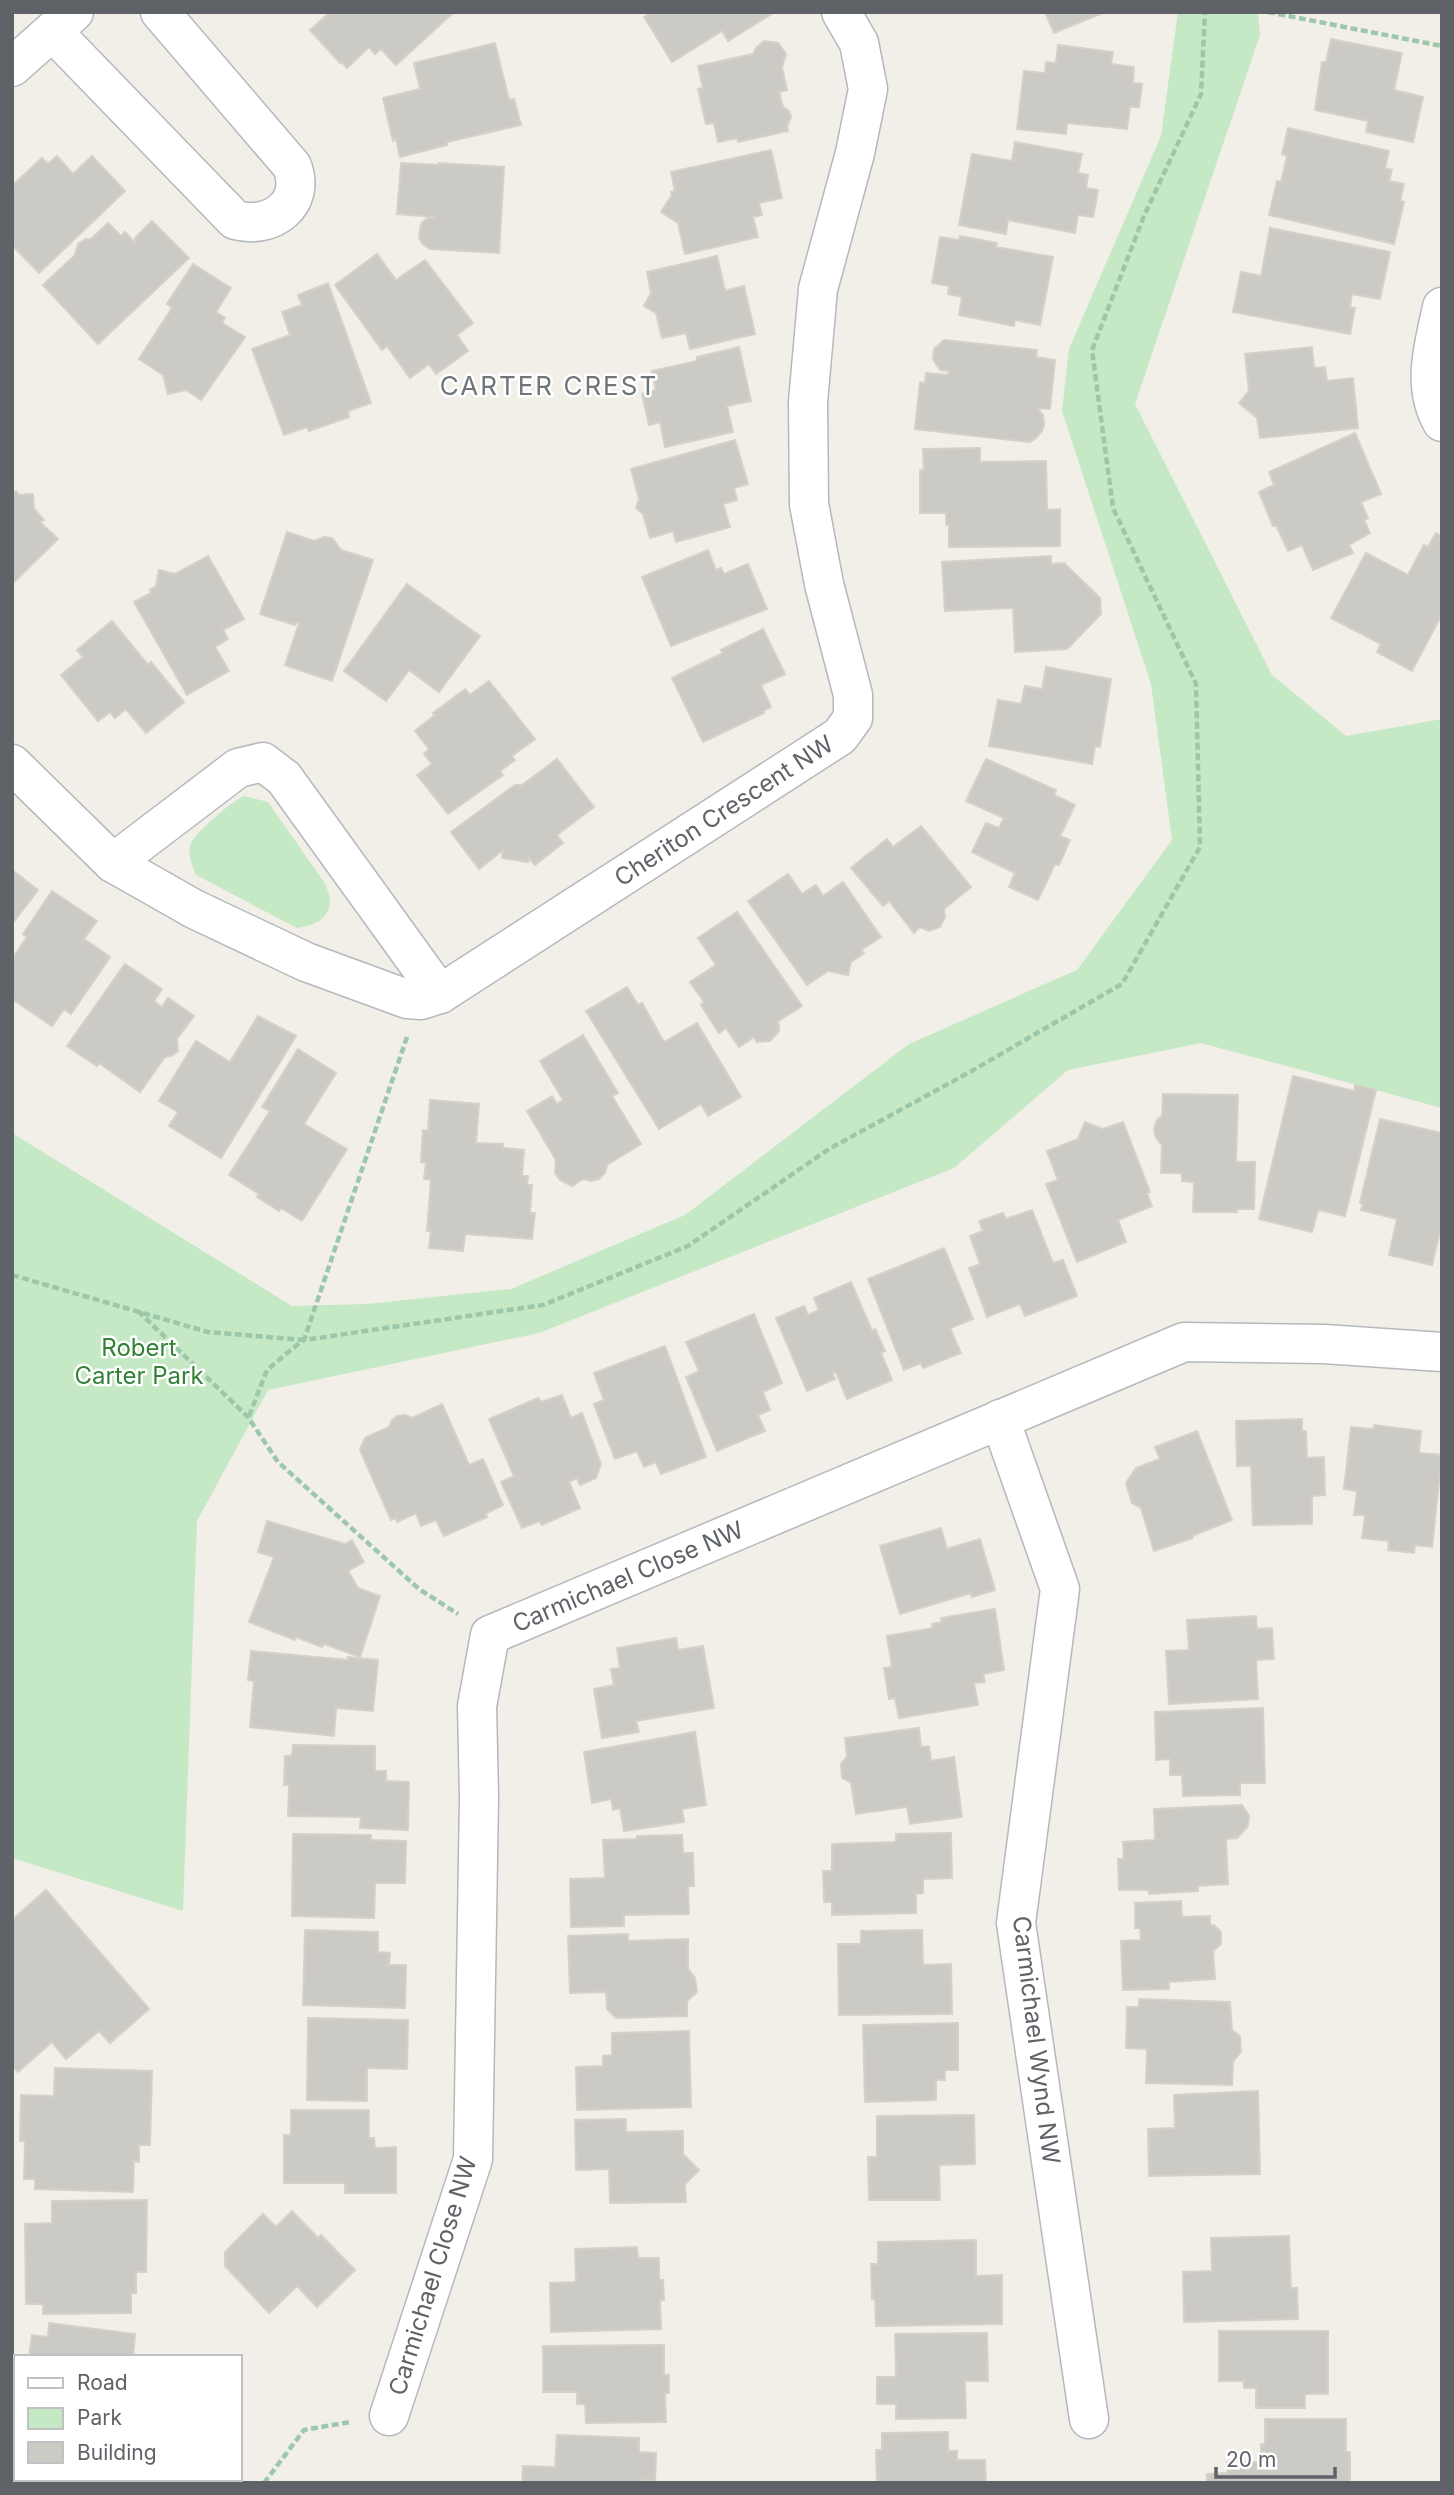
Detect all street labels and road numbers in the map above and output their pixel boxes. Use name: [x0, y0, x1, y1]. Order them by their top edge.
street label: Cheriton Crescent NW: [609, 729, 839, 892]
street label: Carmichael Close NW: [508, 1515, 748, 1638]
street label: Carmichael Wynd NW: [1007, 1914, 1066, 2166]
street label: Carmichael Close NW: [382, 2153, 483, 2399]

